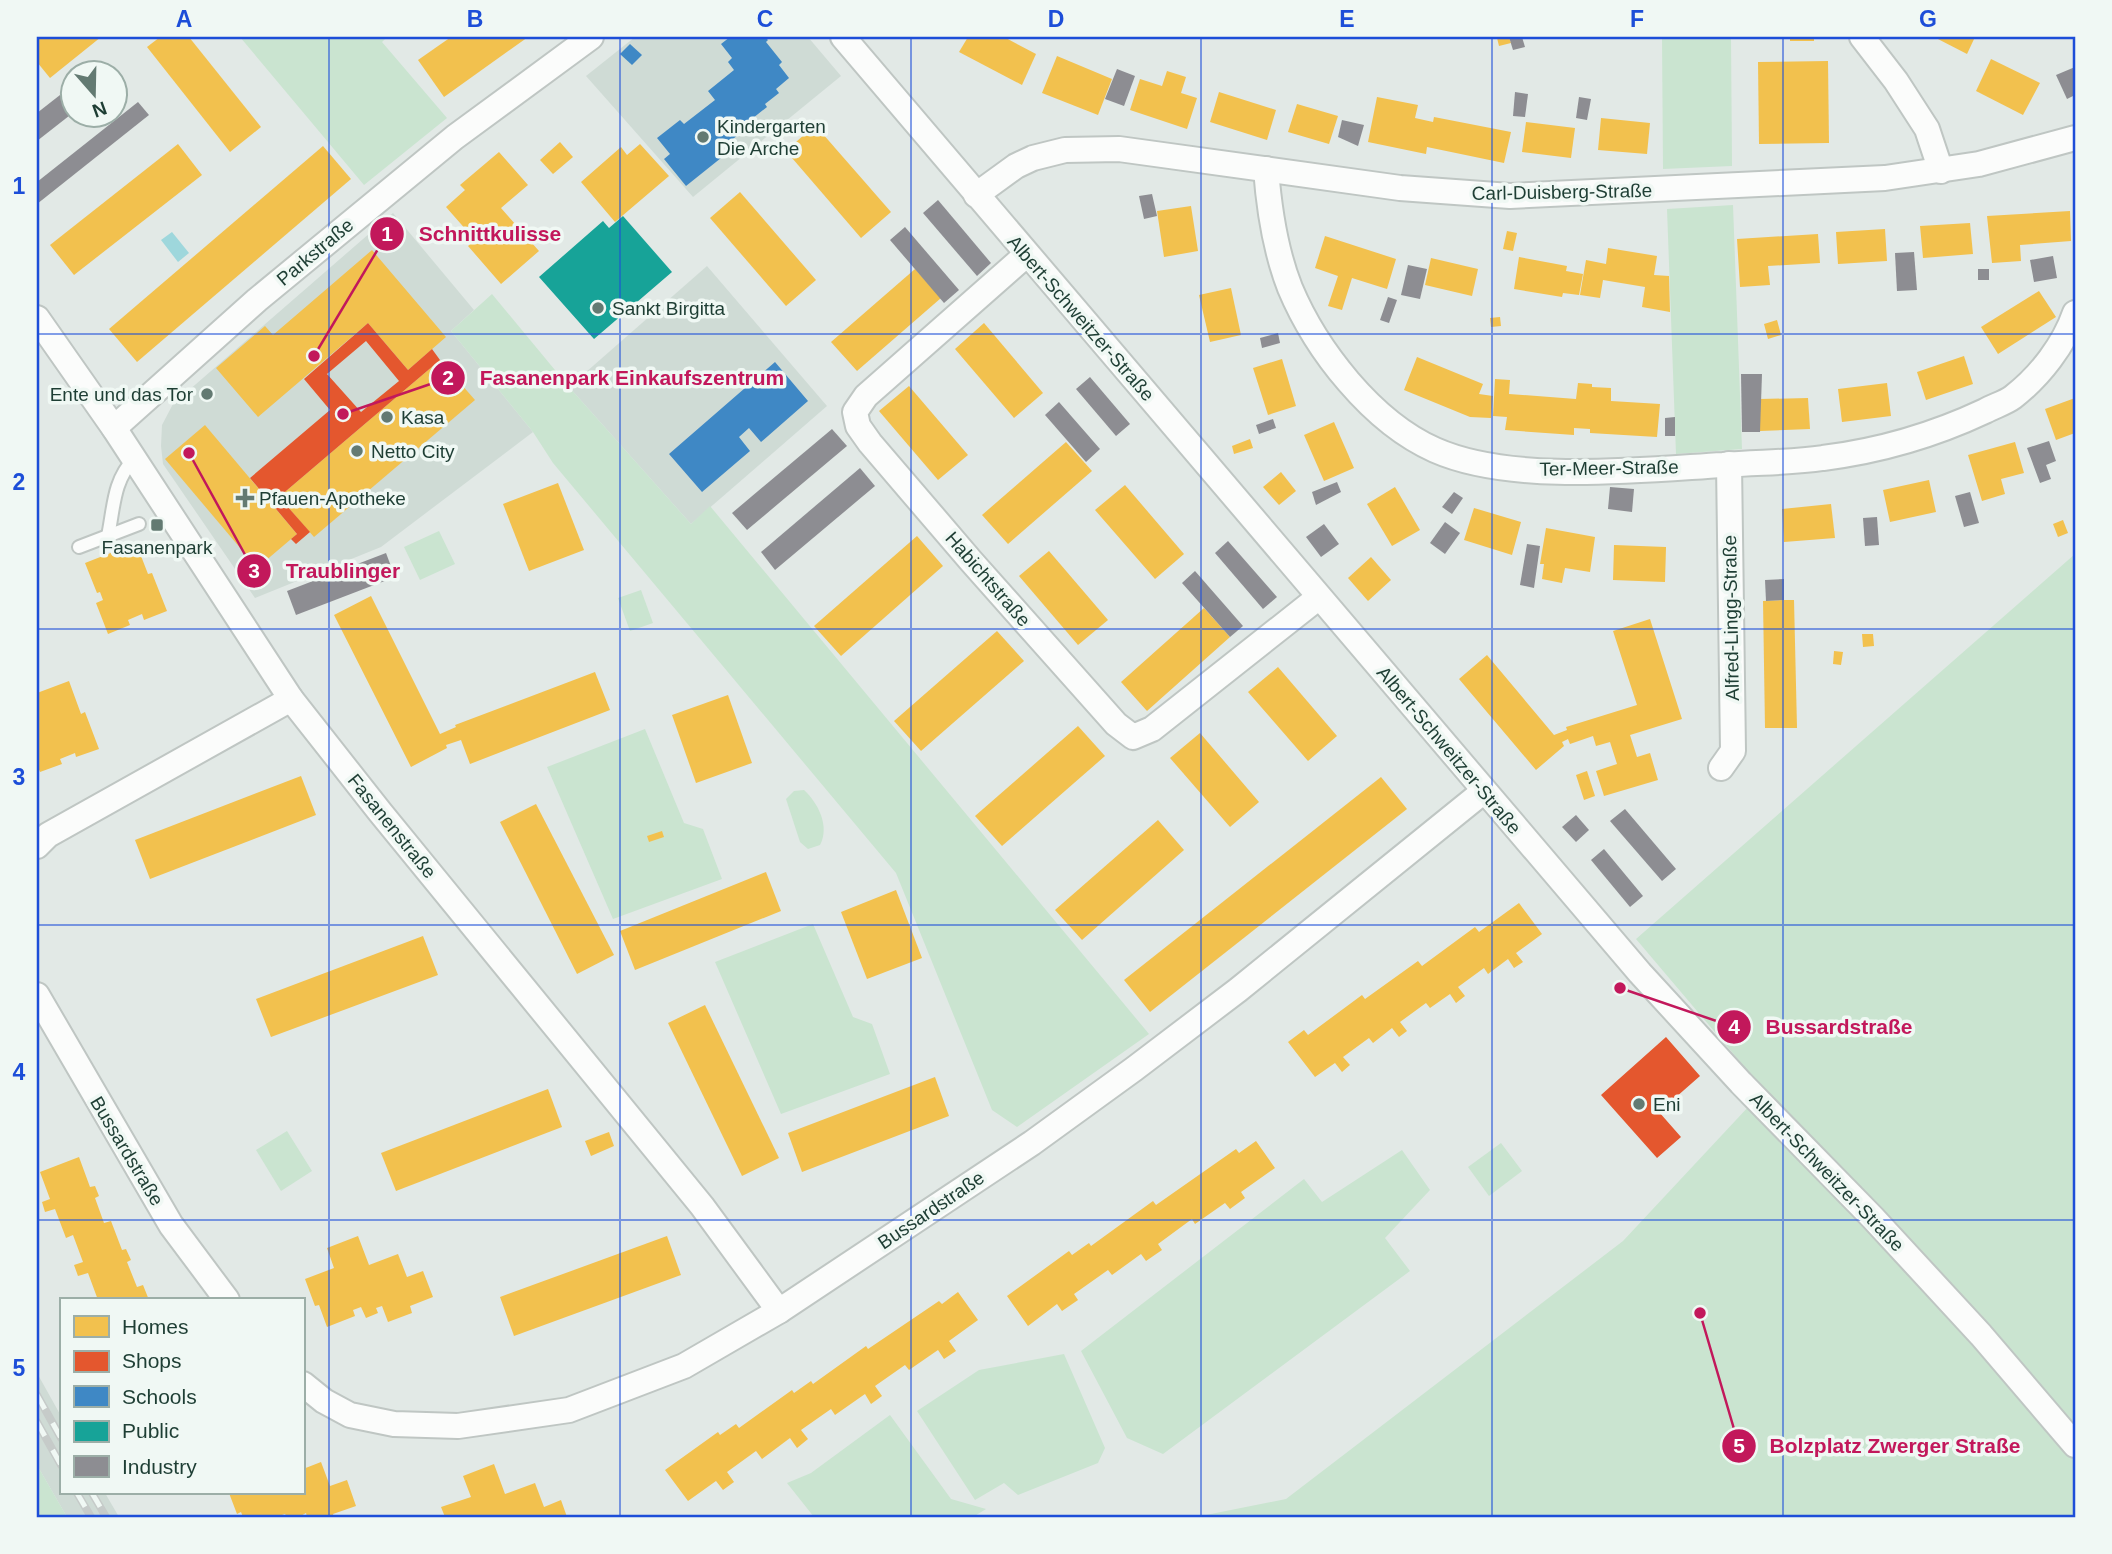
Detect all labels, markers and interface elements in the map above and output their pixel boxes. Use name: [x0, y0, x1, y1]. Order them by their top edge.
text: A: [176, 6, 192, 32]
text: B: [467, 6, 483, 32]
text: C: [757, 6, 773, 32]
text: D: [1048, 6, 1064, 32]
text: E: [1339, 6, 1355, 32]
text: F: [1630, 6, 1644, 32]
text: G: [1919, 6, 1937, 32]
north arrow: [60, 60, 130, 130]
text: N: [90, 97, 110, 122]
place label: Kindergarten Die Arche: [717, 116, 826, 159]
marker: Kindergarten Die Arche: [695, 129, 711, 145]
text: 1: [13, 173, 26, 199]
street label: Carl-Duisberg-Straße: [1472, 180, 1652, 204]
callout: Schnittkulisse: [370, 213, 575, 255]
street label: Parkstraße: [273, 214, 357, 290]
text: 1: [381, 222, 393, 245]
text: Schnittkulisse: [419, 222, 561, 245]
street label: Albert-Schweitzer-Straße: [1003, 231, 1159, 405]
place label: Sankt Birgitta: [612, 298, 725, 319]
marker: Sankt Birgitta: [590, 300, 606, 316]
callout: Fasanenpark Einkaufszentrum: [431, 357, 798, 399]
text: 2: [442, 366, 454, 389]
text: Fasanenpark Einkaufszentrum: [480, 366, 784, 389]
place label: Ente und das Tor: [50, 384, 194, 405]
marker: Ente und das Tor: [199, 386, 215, 402]
place label: Kasa: [401, 407, 445, 428]
marker: Kasa: [379, 409, 395, 425]
place label: Netto City: [371, 441, 455, 462]
marker: Netto City: [349, 443, 365, 459]
street label: Ter-Meer-Straße: [1539, 456, 1679, 480]
text: 2: [13, 469, 25, 495]
place label: Pfauen-Apotheke: [259, 488, 406, 509]
marker: Pfauen-Apotheke: [237, 490, 253, 506]
marker: Fasanenpark: [149, 517, 165, 533]
street label: Habichtstraße: [941, 527, 1035, 631]
street label: Alfred-Lingg-Straße: [1719, 535, 1743, 701]
place label: Fasanenpark: [102, 537, 213, 558]
callout: Traublinger: [237, 550, 414, 592]
text: 3: [248, 559, 260, 582]
text: Traublinger: [286, 559, 400, 582]
street label: Albert-Schweitzer-Straße: [1373, 662, 1525, 838]
text: 3: [13, 764, 25, 790]
street label: Fasanenstraße: [344, 770, 440, 882]
callout: Bussardstraße: [1717, 1006, 1927, 1048]
text: 4: [1728, 1015, 1740, 1038]
text: Bussardstraße: [1765, 1015, 1913, 1038]
text: 4: [13, 1059, 26, 1085]
street label: Albert-Schweitzer-Straße: [1746, 1088, 1908, 1256]
street label: Bussardstraße: [86, 1093, 168, 1209]
place label: Eni: [1653, 1094, 1680, 1115]
marker: Eni: [1631, 1096, 1647, 1112]
street label: Bussardstraße: [874, 1167, 988, 1253]
legend: [60, 1298, 304, 1494]
text: Homes: [122, 1315, 189, 1338]
text: Shops: [122, 1349, 182, 1372]
text: 5: [13, 1355, 26, 1381]
text: Schools: [122, 1385, 197, 1408]
text: Public: [122, 1419, 179, 1442]
callout: Bolzplatz Zwerger Straße: [1721, 1425, 2035, 1467]
text: 5: [1733, 1434, 1745, 1457]
text: Bolzplatz Zwerger Straße: [1770, 1434, 2020, 1457]
text: Industry: [122, 1455, 197, 1478]

